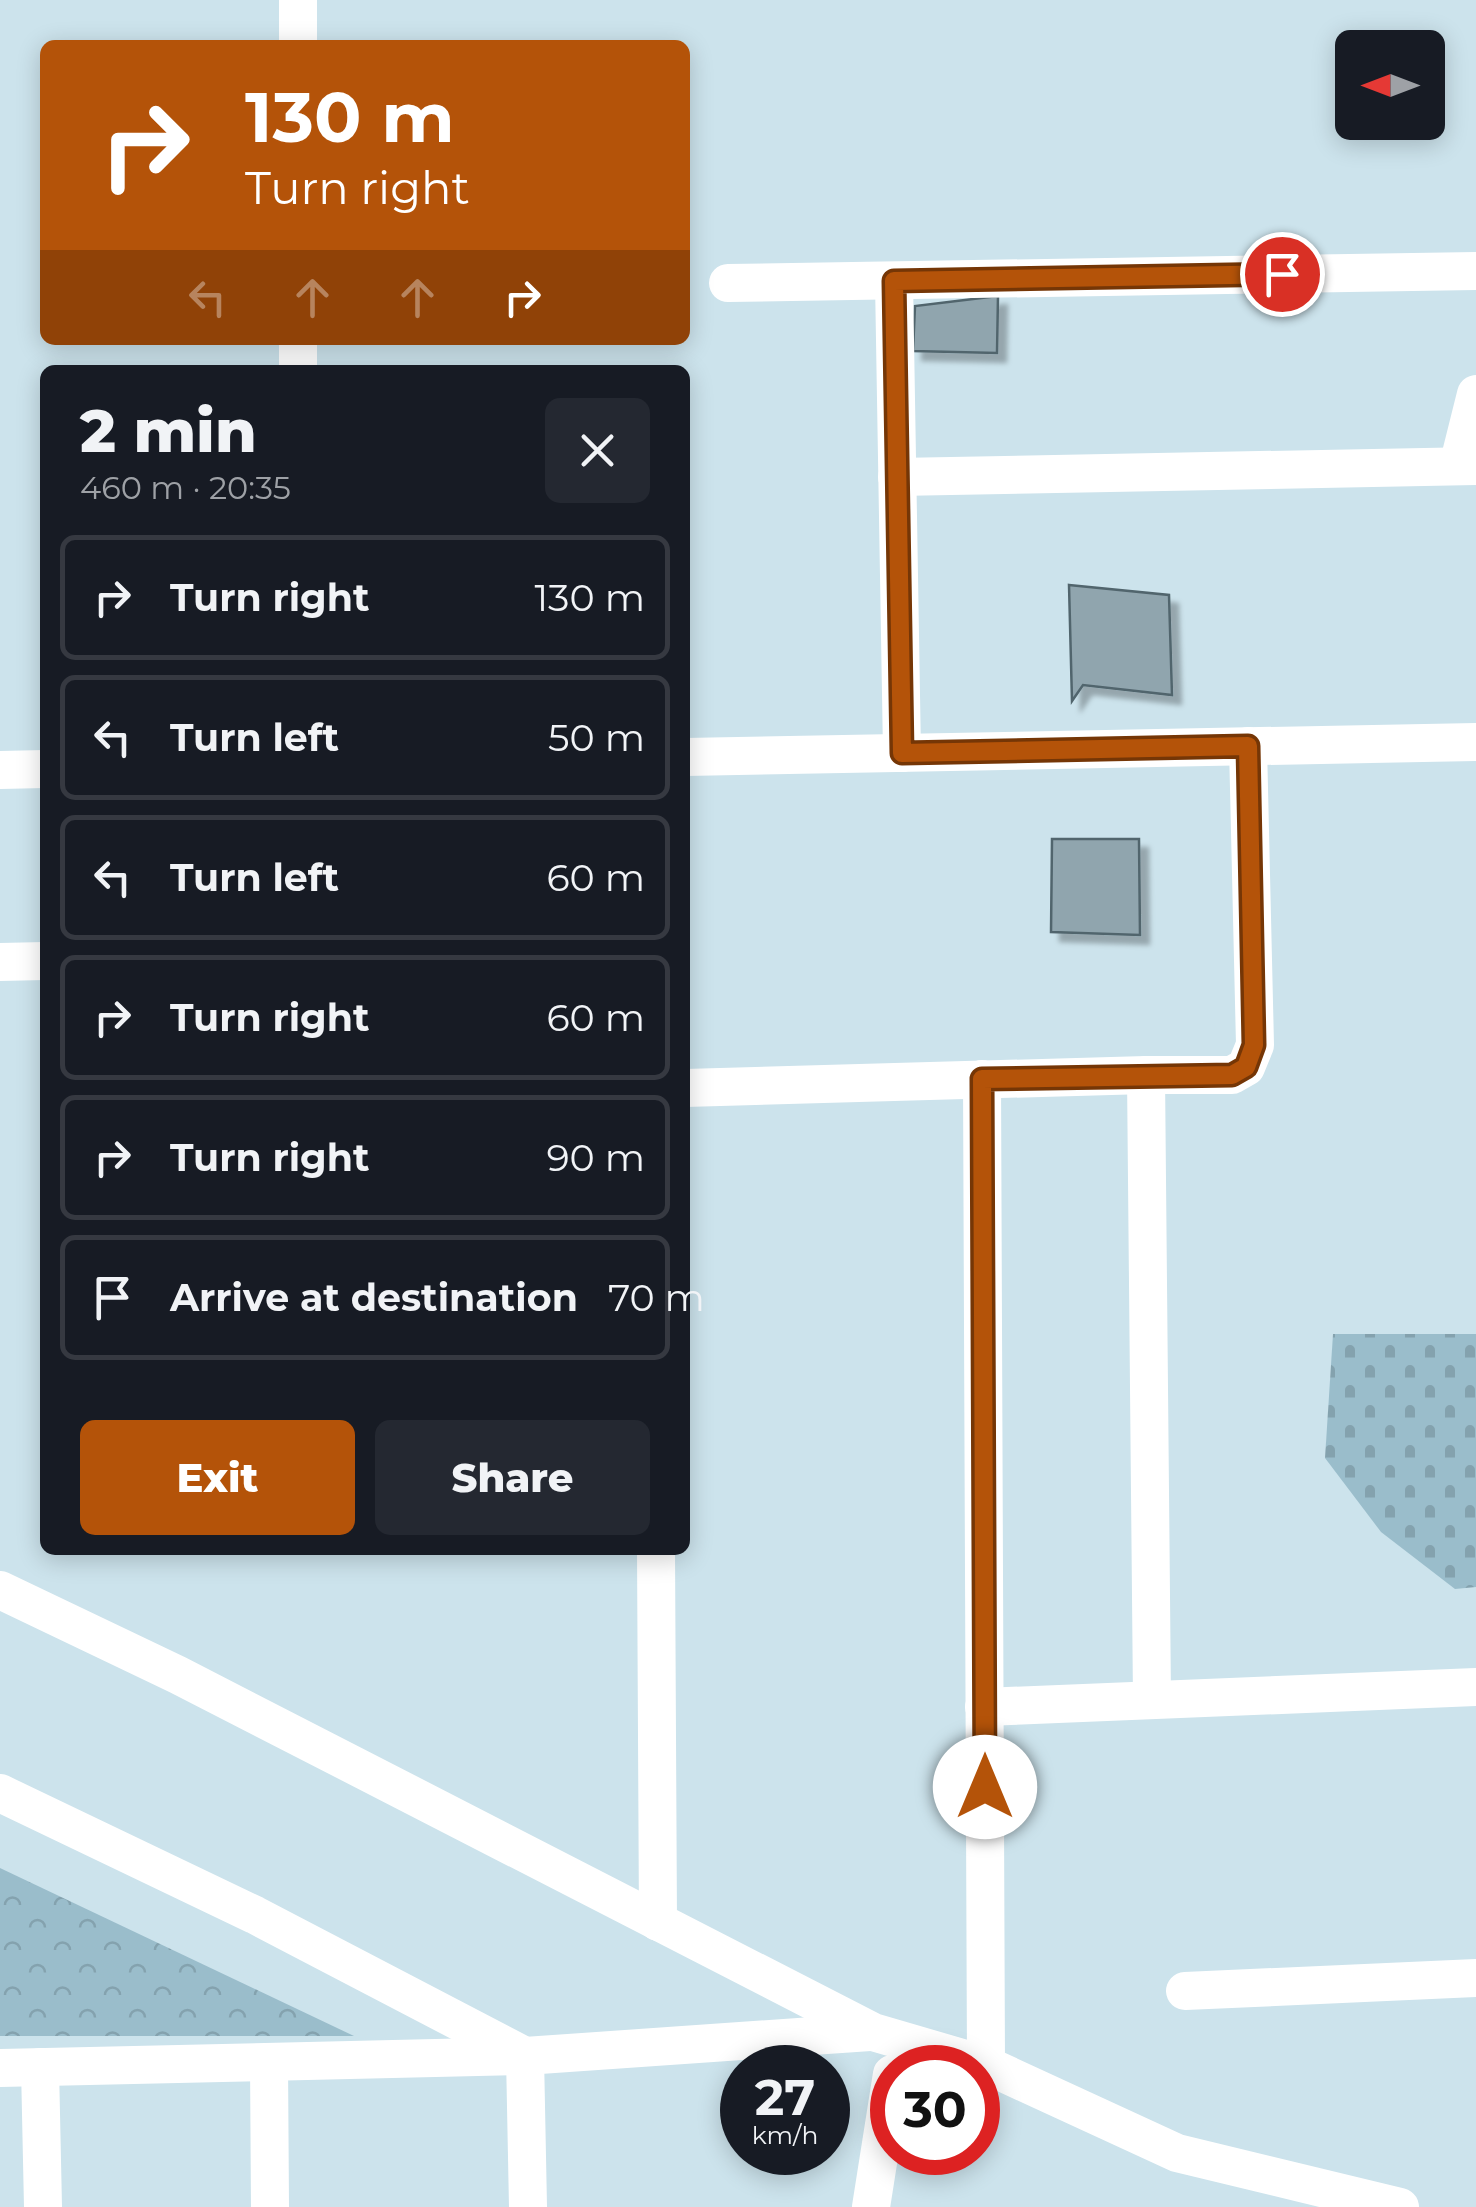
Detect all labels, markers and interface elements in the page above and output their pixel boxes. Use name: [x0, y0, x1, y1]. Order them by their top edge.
north arrow: [1335, 30, 1445, 140]
map controls: [1335, 30, 1445, 140]
text: 130 m: [245, 74, 455, 160]
icon: right: [80, 80, 210, 210]
text: Turn right: [245, 160, 470, 215]
pin: [1240, 232, 1325, 317]
icon: arrive: [1255, 247, 1310, 302]
icon: left: [180, 270, 235, 325]
icon: ahead: [285, 270, 340, 325]
icon: ahead: [390, 270, 445, 325]
icon: right: [495, 270, 550, 325]
text: 2 min: [80, 394, 257, 467]
button: close: [545, 398, 650, 503]
text: 460 m · 20:35: [80, 468, 291, 507]
icon: right: [85, 570, 140, 625]
text: Turn right: [170, 574, 369, 621]
text: 130 m: [534, 574, 645, 621]
icon: left: [85, 710, 140, 765]
text: Turn left: [170, 714, 339, 761]
text: 50 m: [548, 714, 645, 761]
icon: left: [85, 850, 140, 905]
text: Turn left: [170, 854, 339, 901]
text: 60 m: [546, 854, 645, 901]
icon: right: [85, 990, 140, 1045]
text: Turn right: [170, 994, 369, 1041]
text: 60 m: [546, 994, 645, 1041]
icon: right: [85, 1130, 140, 1185]
text: Turn right: [170, 1134, 369, 1181]
text: 90 m: [546, 1134, 645, 1181]
icon: arrive: [85, 1270, 140, 1325]
text: Arrive at destination: [170, 1274, 578, 1321]
text: 70 m: [608, 1274, 705, 1321]
button: Exit: [80, 1420, 355, 1535]
button: Share: [375, 1420, 650, 1535]
position arrow: [933, 1735, 1037, 1839]
speed limit sign: 30: [870, 2045, 1000, 2175]
text: 27: [755, 2067, 815, 2128]
text: km/h: [752, 2120, 818, 2150]

